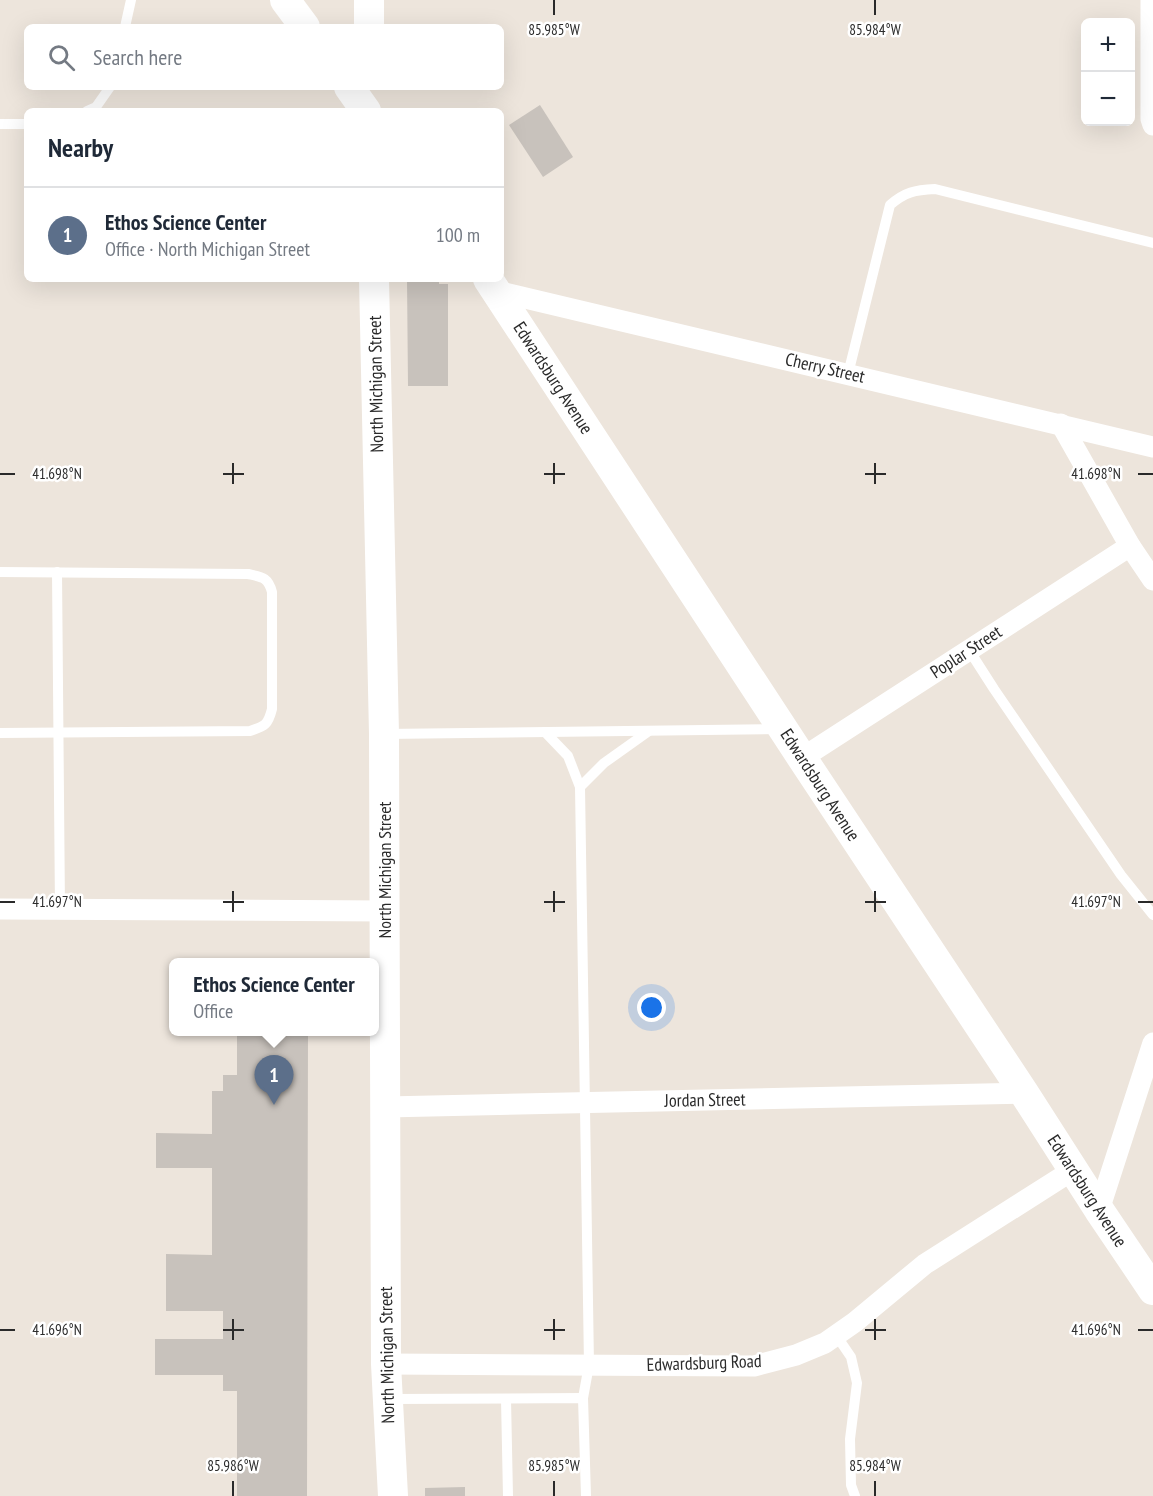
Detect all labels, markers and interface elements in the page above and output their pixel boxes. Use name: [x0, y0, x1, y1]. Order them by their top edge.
map controls: [1081, 18, 1135, 126]
button: +: [1081, 18, 1135, 72]
text: 85.985°W: [528, 20, 580, 39]
text: 85.984°W: [849, 20, 901, 39]
search box: [24, 24, 504, 90]
icon: search: [45, 41, 78, 74]
text: Search here: [93, 43, 182, 71]
button: −: [1081, 72, 1135, 126]
text: Nearby: [48, 131, 113, 164]
text: Ethos Science Center: [105, 208, 266, 236]
text: 1: [63, 222, 72, 248]
text: 100 m: [436, 222, 480, 248]
text: Office · North Michigan Street: [105, 236, 310, 262]
street label: North Michigan Street: [363, 315, 388, 453]
street label: Edwardsburg Avenue: [509, 317, 598, 438]
street label: Cherry Street: [783, 347, 867, 388]
text: 41.698°N: [32, 464, 82, 483]
text: 41.698°N: [1071, 464, 1121, 483]
street label: Poplar Street: [926, 620, 1006, 683]
street label: Edwardsburg Avenue: [776, 724, 865, 845]
street label: North Michigan Street: [373, 801, 396, 939]
text: 41.697°N: [32, 892, 82, 911]
text: 41.697°N: [1071, 892, 1121, 911]
popup: [169, 958, 379, 1036]
text: Ethos Science Center: [193, 970, 355, 998]
your location: [637, 993, 666, 1022]
text: Office: [193, 998, 233, 1024]
pin: 1: [254, 1056, 294, 1105]
street label: Jordan Street: [663, 1087, 746, 1112]
street label: Edwardsburg Avenue: [1043, 1130, 1132, 1251]
street label: North Michigan Street: [374, 1286, 399, 1424]
text: 41.696°N: [32, 1320, 82, 1339]
text: 41.696°N: [1071, 1320, 1121, 1339]
street label: Edwardsburg Road: [646, 1349, 762, 1376]
text: 85.986°W: [207, 1456, 259, 1475]
text: 85.985°W: [528, 1456, 580, 1475]
text: 85.984°W: [849, 1456, 901, 1475]

